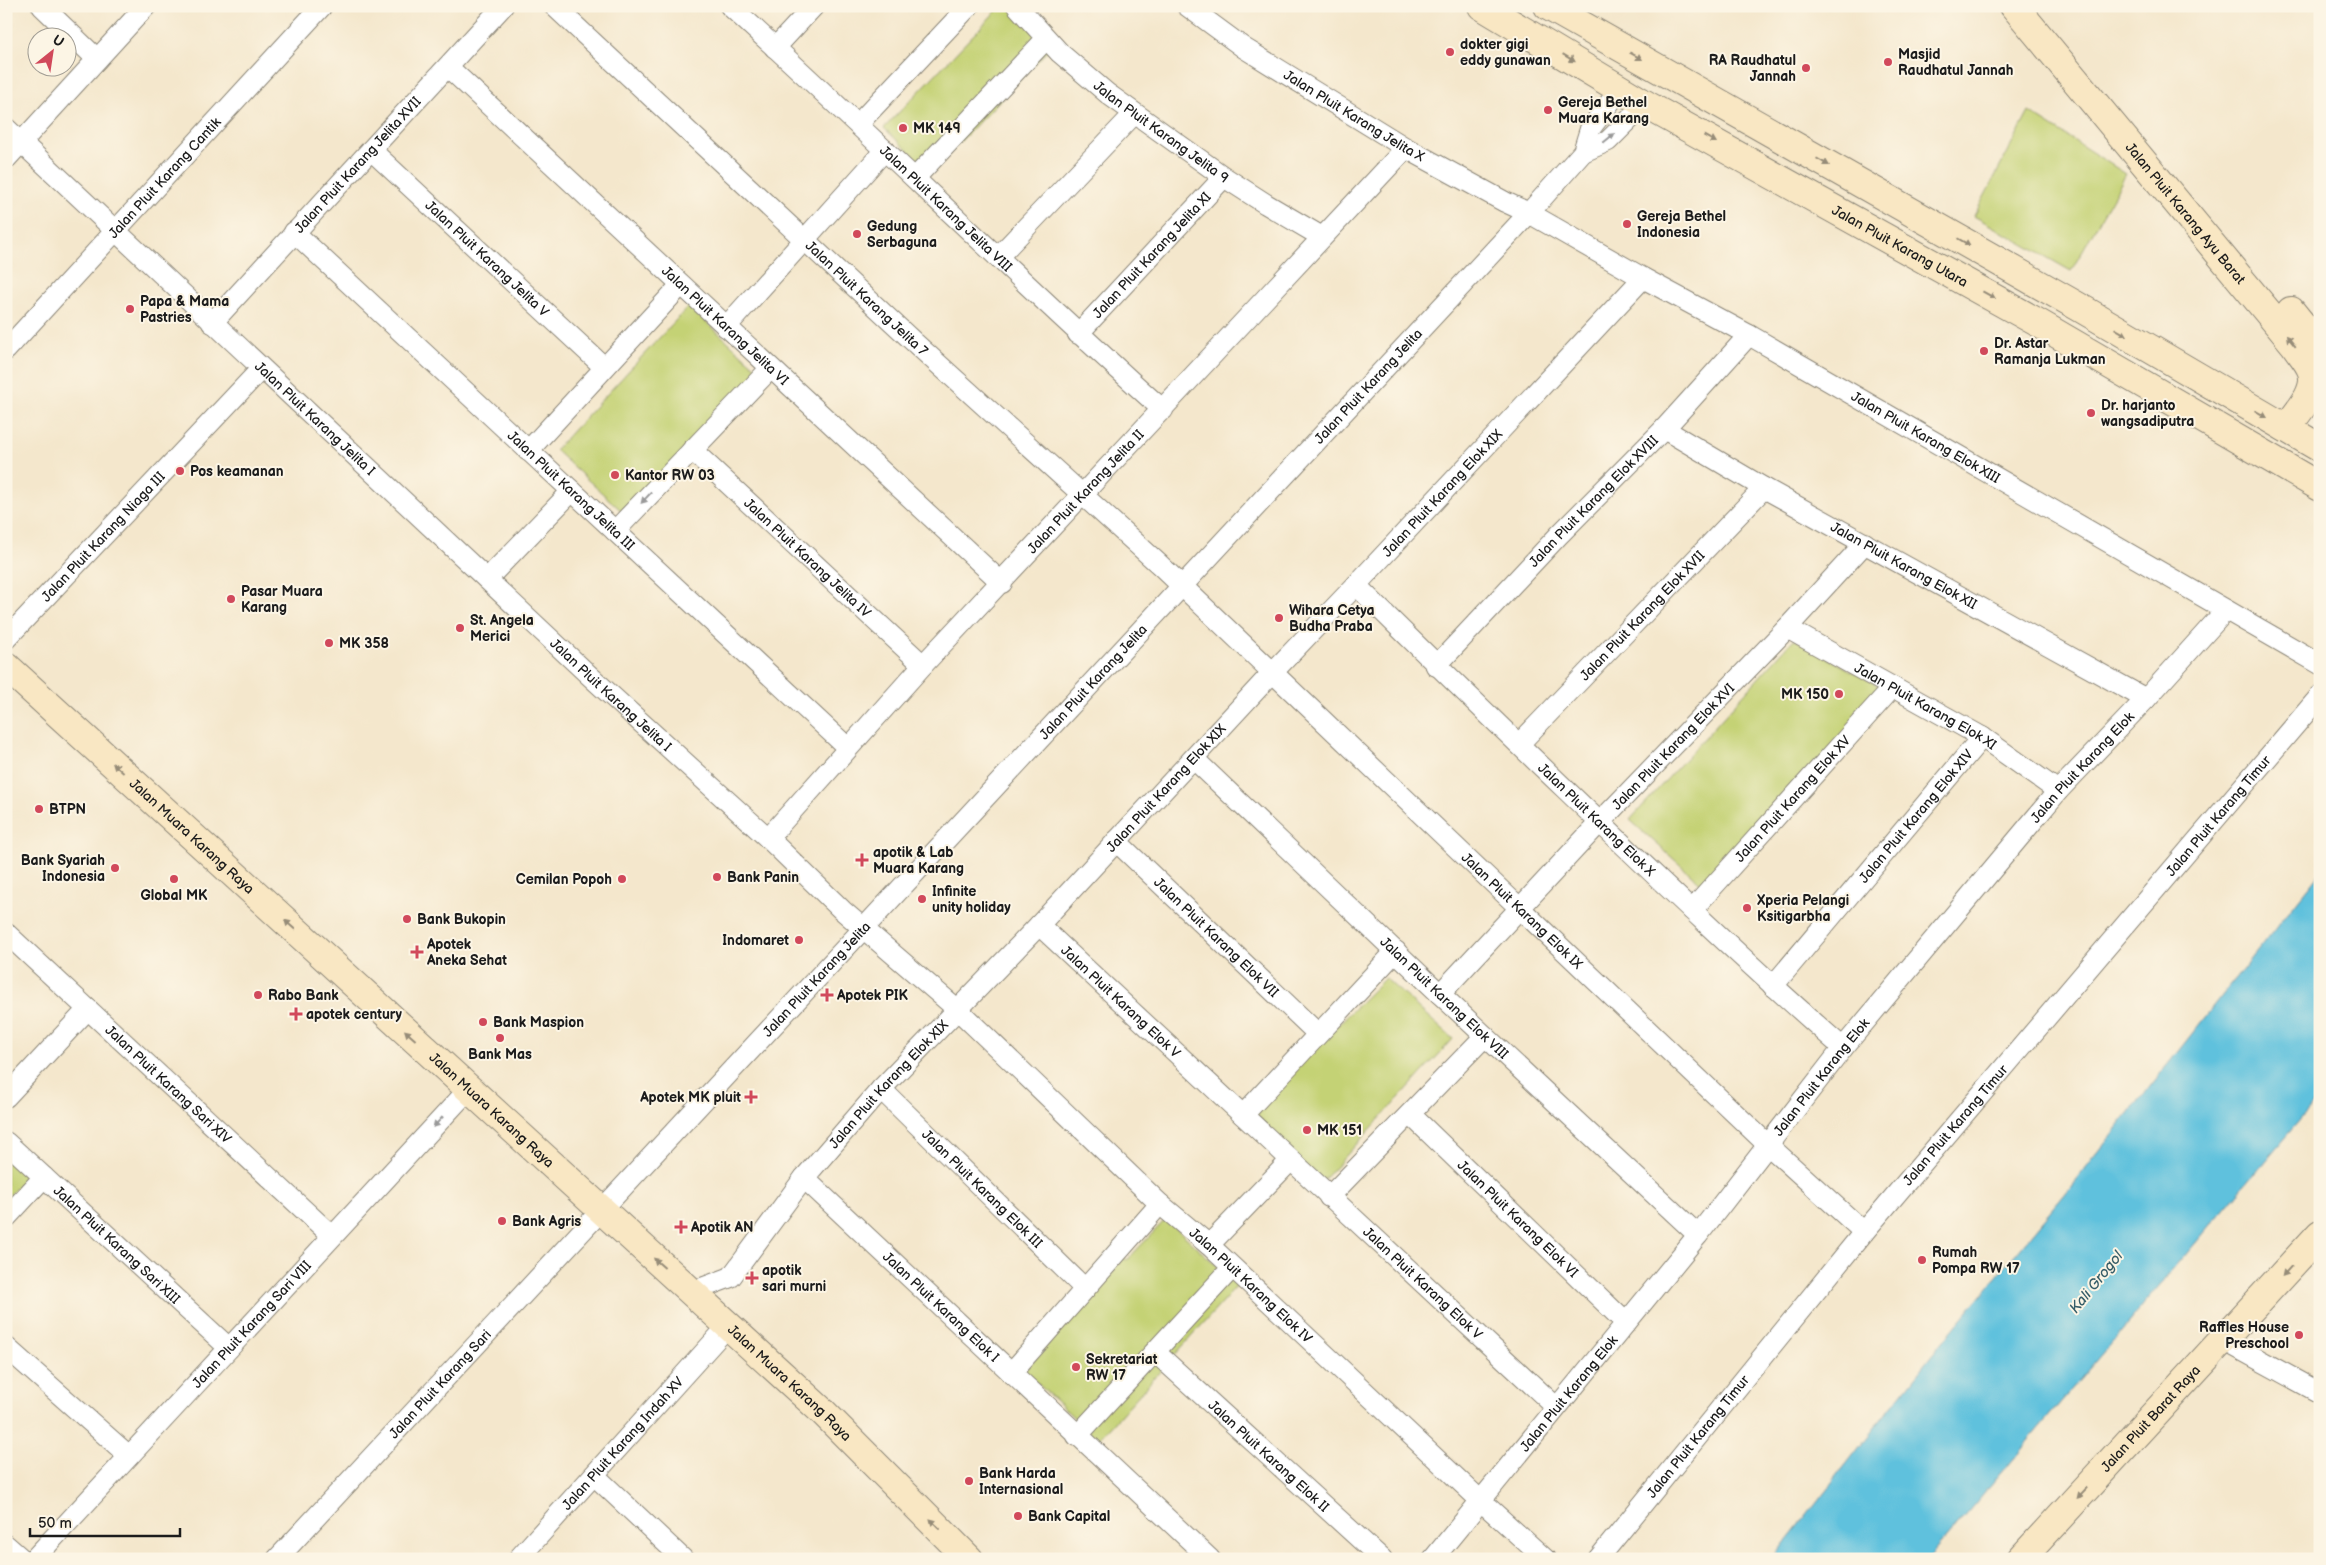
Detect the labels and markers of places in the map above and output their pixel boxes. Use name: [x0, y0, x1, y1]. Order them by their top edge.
place label: dokter gigi eddy gunawan: [1460, 36, 1551, 69]
marker: dokter gigi eddy gunawan: [1444, 46, 1456, 58]
place label: Masjid Raudhatul Jannah: [1898, 46, 2014, 79]
place label: RA Raudhatul Jannah: [1709, 52, 1796, 85]
marker: Masjid Raudhatul Jannah: [1882, 56, 1894, 68]
marker: RA Raudhatul Jannah: [1800, 62, 1812, 74]
place label: Gereja Bethel Muara Karang: [1558, 94, 1649, 127]
marker: Gereja Bethel Muara Karang: [1542, 104, 1554, 116]
place label: MK 149: [913, 120, 961, 137]
marker: MK 149: [897, 122, 909, 134]
place label: Gereja Bethel Indonesia: [1637, 208, 1726, 241]
place label: Gedung Serbaguna: [867, 218, 937, 251]
marker: Gereja Bethel Indonesia: [1621, 218, 1633, 230]
marker: Gedung Serbaguna: [851, 228, 863, 240]
place label: Papa & Mama Pastries: [140, 293, 229, 326]
marker: Papa & Mama Pastries: [124, 303, 136, 315]
place label: Dr. Astar Ramanja Lukman: [1994, 335, 2106, 368]
marker: Dr. Astar Ramanja Lukman: [1978, 345, 1990, 357]
place label: Dr. harjanto wangsadiputra: [2101, 397, 2194, 430]
marker: Dr. harjanto wangsadiputra: [2085, 407, 2097, 419]
place label: Pos keamanan: [190, 463, 284, 480]
marker: Pos keamanan: [174, 465, 186, 477]
place label: Kantor RW 03: [625, 467, 715, 484]
marker: Kantor RW 03: [609, 469, 621, 481]
place label: Pasar Muara Karang: [241, 583, 323, 616]
marker: Pasar Muara Karang: [225, 593, 237, 605]
place label: Wihara Cetya Budha Praba: [1289, 602, 1375, 635]
place label: St. Angela Merici: [470, 612, 534, 645]
marker: Wihara Cetya Budha Praba: [1273, 612, 1285, 624]
marker: St. Angela Merici: [454, 622, 466, 634]
place label: MK 358: [339, 635, 389, 652]
marker: MK 358: [323, 637, 335, 649]
place label: MK 150: [1781, 686, 1829, 703]
marker: MK 150: [1833, 688, 1845, 700]
place label: BTPN: [49, 801, 86, 818]
marker: BTPN: [33, 803, 45, 815]
place label: apotik & Lab Muara Karang: [873, 844, 964, 877]
place label: Bank Syariah Indonesia: [21, 852, 105, 885]
marker: apotik & Lab Muara Karang: [855, 853, 869, 867]
marker: Bank Syariah Indonesia: [109, 862, 121, 874]
place label: Bank Panin: [727, 869, 799, 886]
place label: Cemilan Popoh: [516, 871, 612, 888]
marker: Bank Panin: [711, 871, 723, 883]
marker: Global MK: [168, 873, 180, 885]
marker: Cemilan Popoh: [616, 873, 628, 885]
place label: Infinite unity holiday: [932, 883, 1011, 916]
place label: Global MK: [141, 887, 208, 904]
place label: Xperia Pelangi Ksitigarbha: [1757, 892, 1849, 925]
marker: Infinite unity holiday: [916, 893, 928, 905]
marker: Xperia Pelangi Ksitigarbha: [1741, 902, 1753, 914]
place label: Bank Bukopin: [417, 911, 506, 928]
marker: Bank Bukopin: [401, 913, 413, 925]
place label: Indomaret: [722, 932, 789, 949]
marker: Indomaret: [793, 934, 805, 946]
place label: Apotek Aneka Sehat: [426, 936, 507, 969]
marker: Apotek Aneka Sehat: [411, 946, 423, 958]
place label: Rabo Bank: [268, 987, 339, 1004]
place label: Apotek PIK: [836, 987, 909, 1004]
marker: Rabo Bank: [252, 989, 264, 1001]
marker: Apotek PIK: [821, 989, 833, 1001]
place label: apotek century: [306, 1006, 403, 1023]
marker: apotek century: [290, 1008, 302, 1020]
place label: Bank Maspion: [493, 1014, 584, 1031]
marker: Bank Maspion: [477, 1016, 489, 1028]
marker: Bank Mas: [494, 1032, 506, 1044]
place label: Bank Mas: [468, 1046, 532, 1063]
place label: Apotek MK pluit: [639, 1089, 741, 1106]
marker: Apotek MK pluit: [745, 1091, 757, 1103]
place label: MK 151: [1317, 1122, 1362, 1139]
marker: MK 151: [1301, 1124, 1313, 1136]
place label: Bank Agris: [512, 1213, 581, 1230]
marker: Bank Agris: [496, 1215, 508, 1227]
place label: Apotik AN: [690, 1219, 754, 1236]
marker: Apotik AN: [675, 1221, 687, 1233]
place label: Rumah Pompa RW 17: [1932, 1244, 2020, 1277]
marker: Rumah Pompa RW 17: [1916, 1254, 1928, 1266]
place label: apotik sari murni: [762, 1262, 826, 1295]
marker: apotik sari murni: [746, 1272, 758, 1284]
place label: Raffles House Preschool: [2199, 1319, 2289, 1352]
marker: Raffles House Preschool: [2293, 1329, 2305, 1341]
place label: Sekretariat RW 17: [1086, 1351, 1158, 1384]
marker: Sekretariat RW 17: [1070, 1361, 1082, 1373]
place label: Bank Harda Internasional: [979, 1465, 1063, 1498]
marker: Bank Harda Internasional: [963, 1475, 975, 1487]
place label: Bank Capital: [1028, 1508, 1110, 1525]
marker: Bank Capital: [1012, 1510, 1024, 1522]

